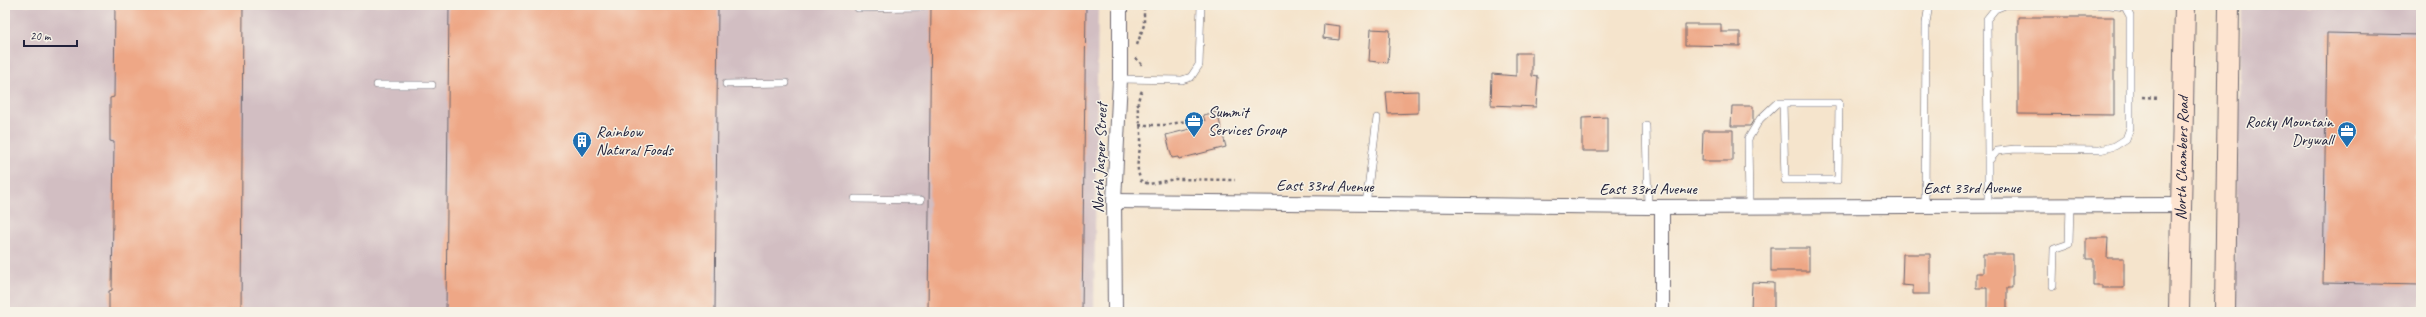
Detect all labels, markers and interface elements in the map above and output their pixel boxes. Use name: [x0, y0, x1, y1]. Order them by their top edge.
scale bar: [24, 22, 77, 48]
text: 20 m: [30, 28, 52, 44]
street label: North Chambers Road: [2171, 93, 2193, 220]
street label: North Jasper Street: [1088, 100, 1112, 213]
place label: Summit Services Group: [1208, 102, 1287, 140]
office icon: Summit Services Group: [1183, 110, 1205, 138]
place label: Rocky Mountain Drywall: [2245, 112, 2336, 150]
office icon: Rocky Mountain Drywall: [2336, 120, 2358, 148]
place label: Rainbow Natural Foods: [596, 122, 674, 160]
building icon: Rainbow Natural Foods: [571, 130, 593, 158]
street label: East 33rd Avenue: [1276, 175, 1376, 197]
street label: East 33rd Avenue: [1923, 178, 2022, 198]
street label: East 33rd Avenue: [1599, 179, 1698, 199]

